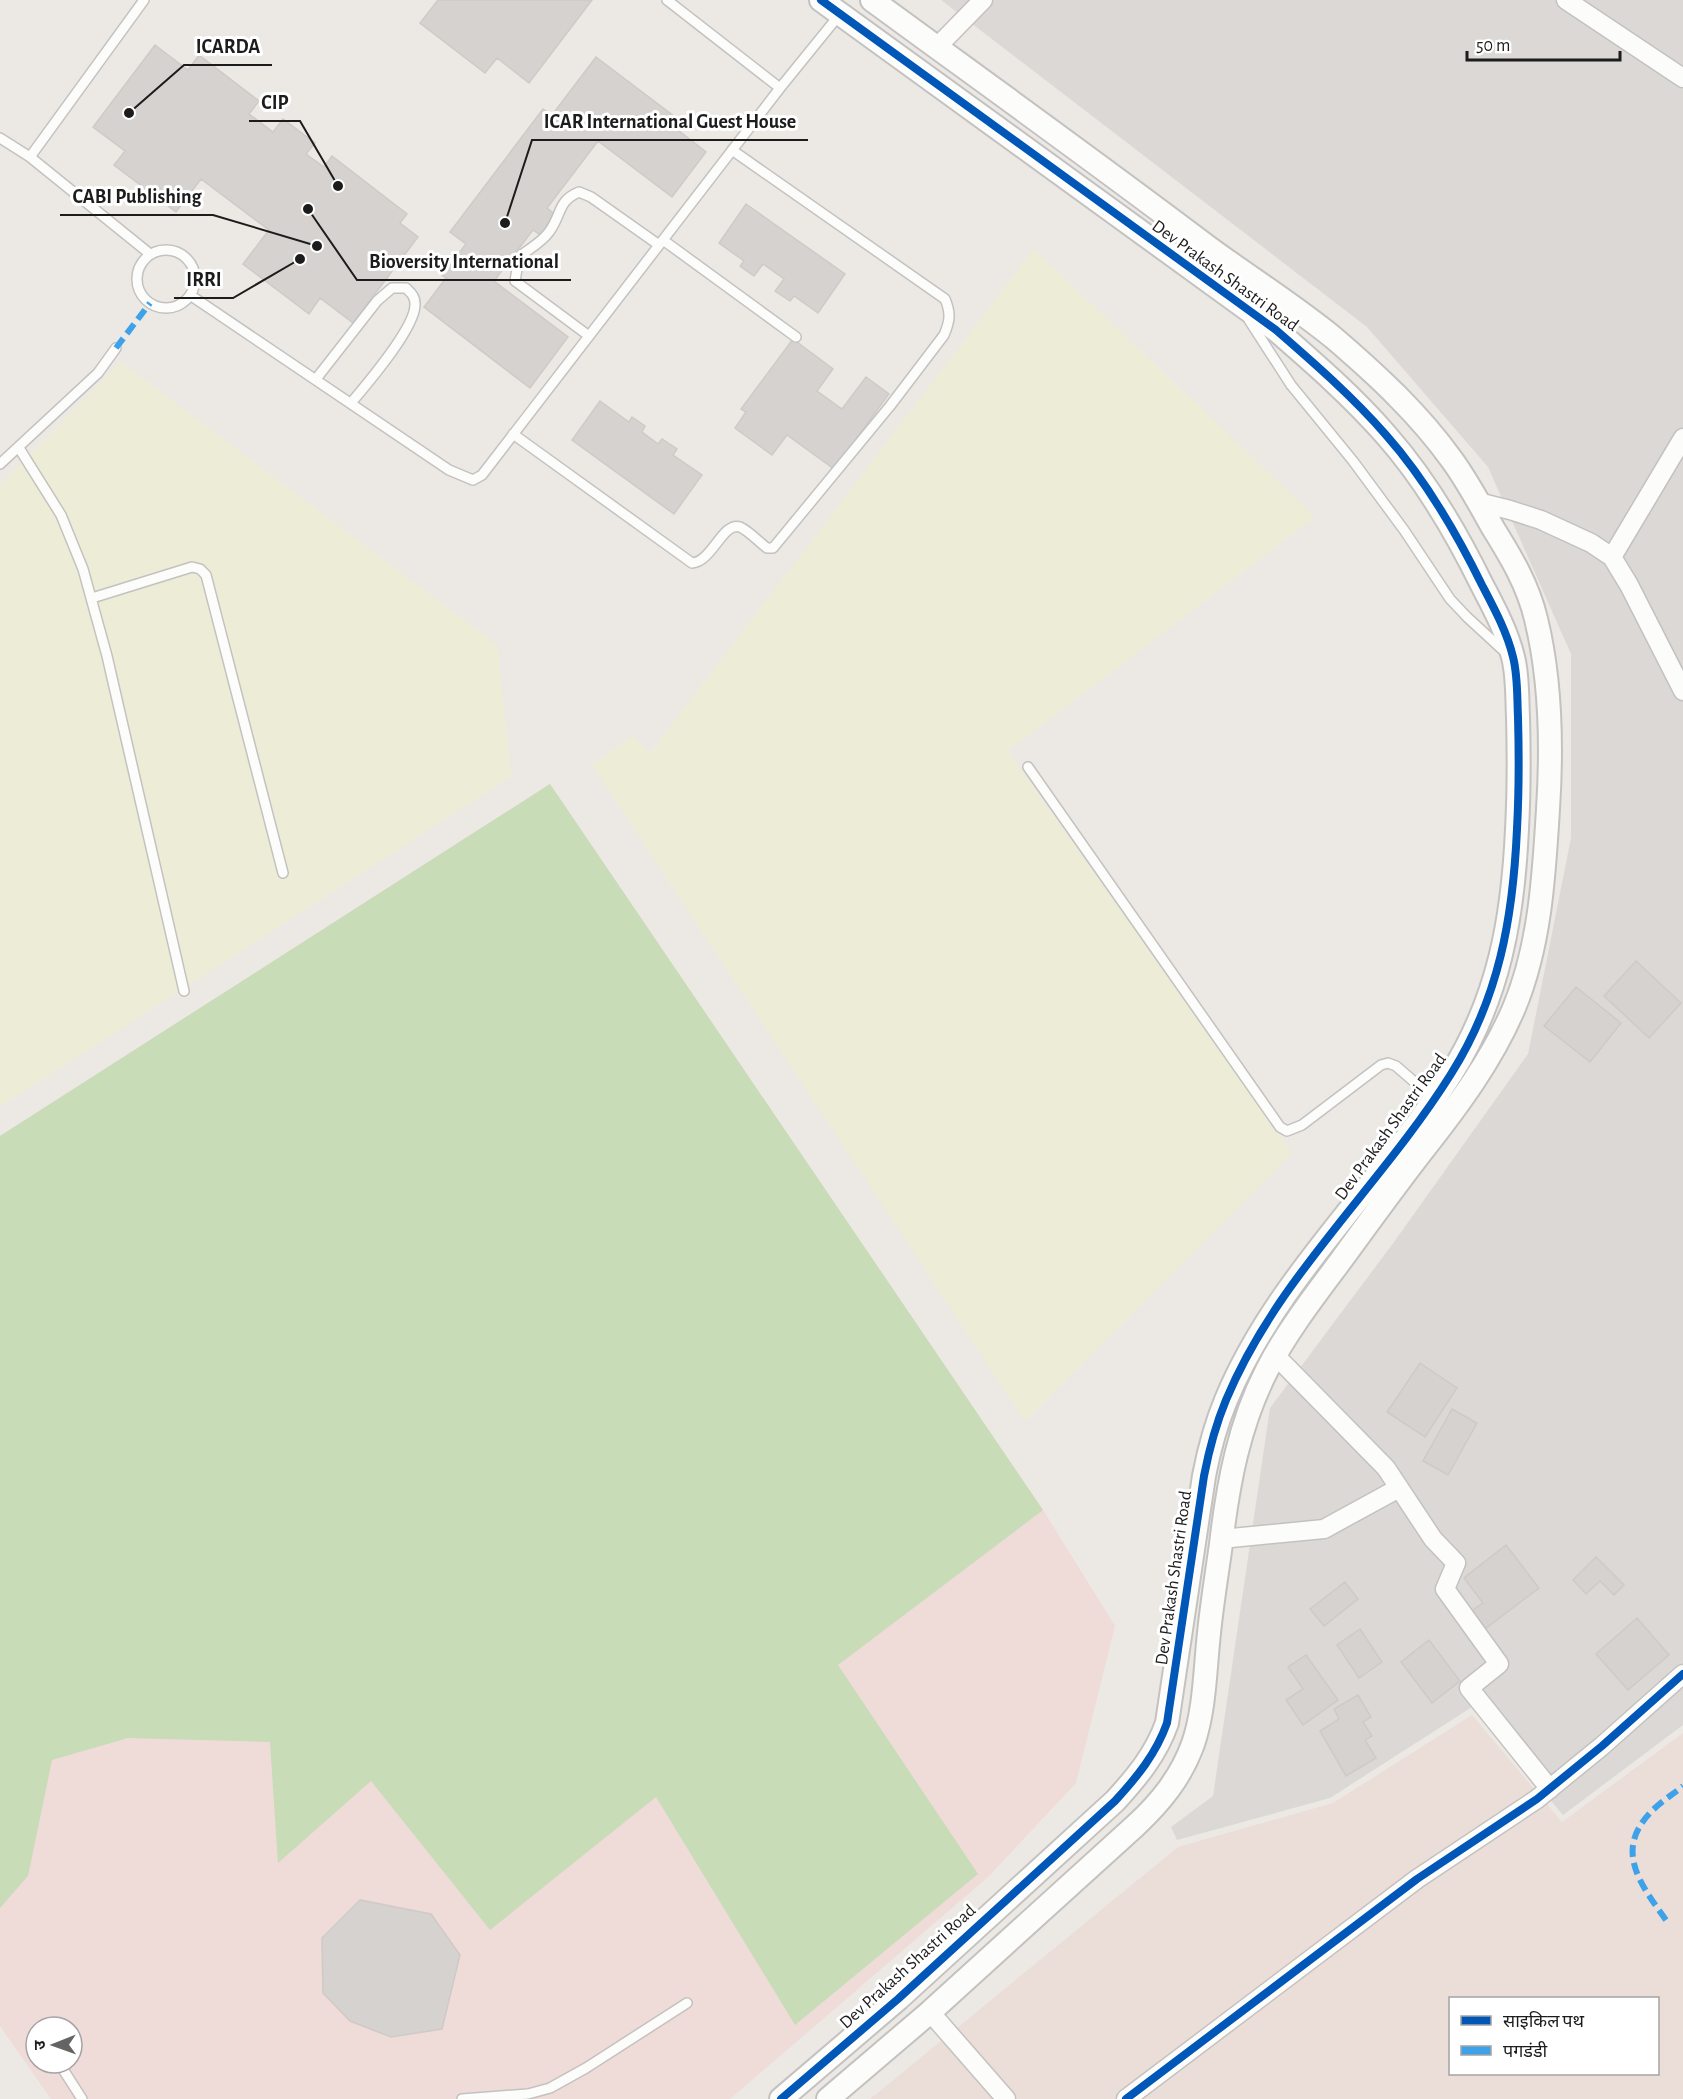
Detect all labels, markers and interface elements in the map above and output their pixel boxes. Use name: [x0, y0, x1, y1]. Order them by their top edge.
scale bar: [1467, 24, 1620, 62]
callout: ICARDA: [184, 27, 272, 65]
text: ICARDA: [196, 37, 260, 57]
text: 50 m: [1476, 37, 1510, 55]
callout: CIP: [249, 83, 300, 121]
text: CIP: [261, 93, 289, 113]
callout: ICAR International Guest House: [532, 102, 808, 140]
text: ICAR International Guest House: [544, 112, 796, 132]
callout: CABI Publishing: [60, 177, 213, 215]
text: CABI Publishing: [72, 187, 203, 207]
street label: Dev Prakash Shastri Road: [1148, 217, 1302, 335]
callout: Bioversity International: [357, 242, 571, 280]
text: Bioversity International: [369, 252, 559, 272]
callout: IRRI: [174, 260, 233, 298]
text: IRRI: [186, 270, 222, 290]
street label: Dev Prakash Shastri Road: [1332, 1050, 1450, 1204]
street label: Dev Prakash Shastri Road: [1153, 1490, 1195, 1666]
street label: Dev Prakash Shastri Road: [837, 1901, 979, 2033]
legend: [1449, 1997, 1659, 2075]
text: साइकिल पथ: [1503, 2011, 1585, 2031]
north arrow: [24, 2015, 84, 2075]
text: उ: [32, 2040, 48, 2050]
text: पगडंडी: [1503, 2041, 1548, 2061]

